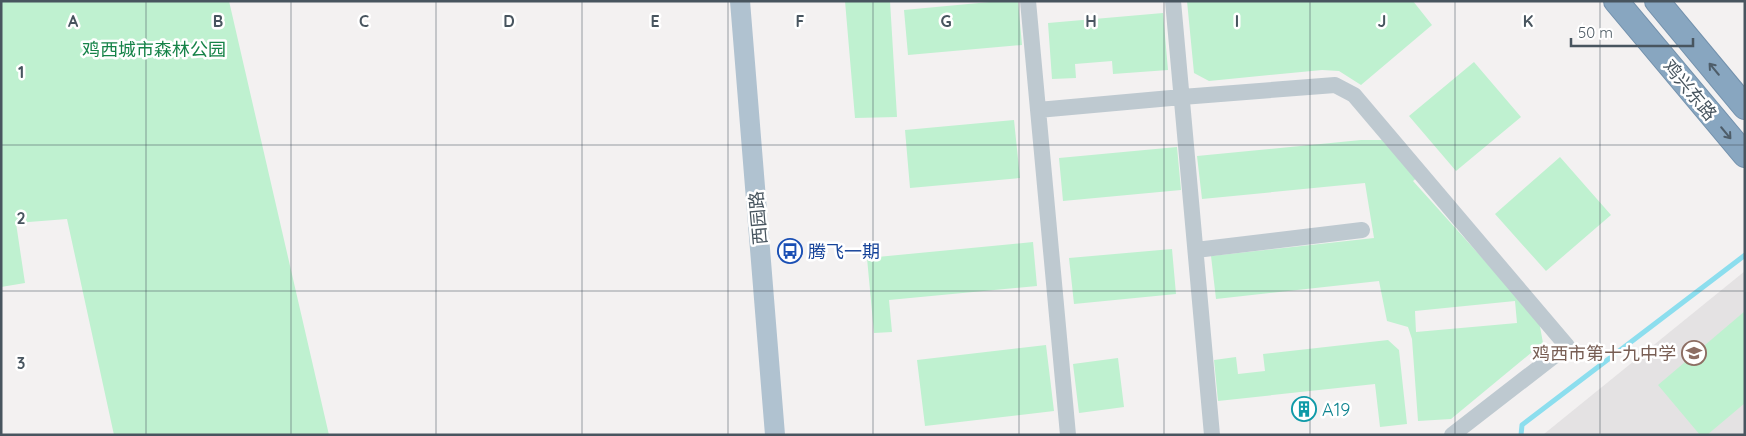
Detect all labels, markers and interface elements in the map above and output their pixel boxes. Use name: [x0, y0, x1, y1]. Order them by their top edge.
text: A: [68, 11, 79, 31]
text: B: [213, 11, 223, 31]
text: C: [359, 11, 369, 31]
text: D: [503, 11, 515, 31]
text: E: [650, 11, 660, 31]
text: F: [796, 11, 805, 31]
text: G: [940, 11, 952, 31]
text: H: [1085, 11, 1097, 31]
text: I: [1235, 11, 1239, 31]
text: J: [1378, 11, 1386, 31]
text: K: [1523, 11, 1533, 31]
scale bar: [1571, 15, 1694, 47]
text: 50 m: [1578, 23, 1613, 42]
park label: 鸡西城市森林公园: [82, 38, 226, 61]
street label: 鸡兴东路: [1658, 55, 1722, 125]
text: 1: [18, 62, 24, 82]
one-way arrow: [1708, 63, 1719, 76]
one-way arrow: [1720, 126, 1732, 139]
street label: 西园路: [744, 190, 772, 246]
text: 2: [16, 208, 26, 228]
bus stop icon: 腾飞一期: [777, 238, 803, 264]
place label: 腾飞一期: [808, 240, 880, 263]
school or university icon: 鸡西市第十九中学: [1681, 340, 1707, 366]
place label: 鸡西市第十九中学: [1532, 342, 1676, 365]
text: 3: [17, 353, 25, 373]
building icon: A19: [1291, 396, 1317, 422]
place label: A19: [1322, 398, 1350, 421]

